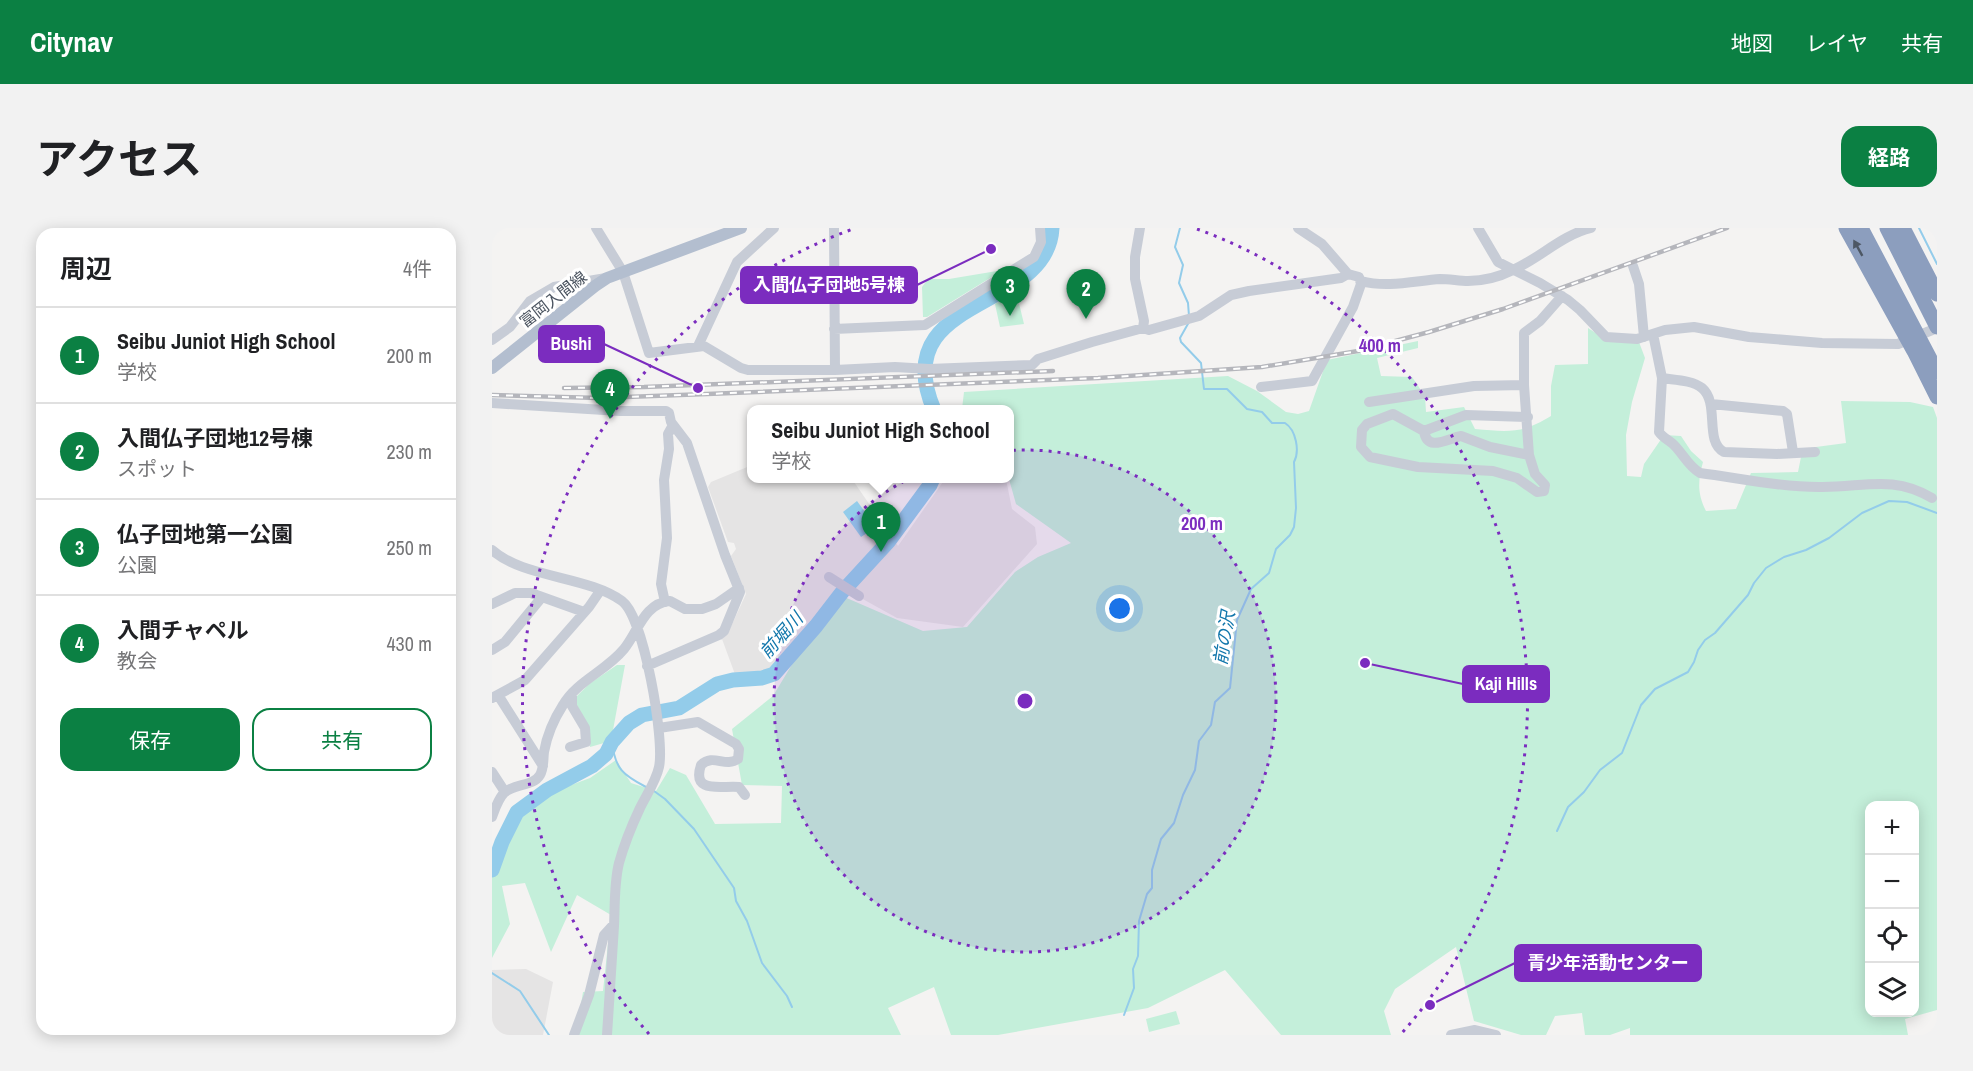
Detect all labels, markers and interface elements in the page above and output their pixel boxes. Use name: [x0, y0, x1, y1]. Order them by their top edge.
text: Citynav: [30, 23, 113, 61]
text: 地図: [1731, 29, 1773, 58]
text: レイヤ: [1806, 29, 1868, 58]
text: 共有: [1901, 29, 1943, 58]
button: 経路: [1841, 126, 1937, 187]
text: アクセス: [36, 131, 202, 187]
one-way arrow: [1853, 240, 1863, 257]
text: 周辺: [60, 251, 112, 286]
text: 4件: [403, 255, 432, 282]
street label: 富岡入間線: [515, 266, 591, 332]
pin: 3: [990, 266, 1030, 316]
callout: 入間仏子団地5号棟: [741, 267, 917, 303]
pin: 2: [1066, 270, 1106, 319]
text: 入間仏子団地5号棟: [753, 272, 905, 297]
text: Seibu Juniot High School: [117, 326, 336, 356]
callout: Bushi: [539, 326, 604, 362]
text: Bushi: [550, 331, 592, 356]
text: 400 m: [1359, 333, 1401, 358]
text: 1: [75, 342, 84, 369]
text: 200 m: [386, 342, 432, 369]
text: 学校: [117, 358, 157, 385]
pin: 4: [590, 370, 630, 419]
popup: [747, 405, 1014, 483]
text: Seibu Juniot High School: [771, 415, 990, 445]
text: 入間仏子団地12号棟: [117, 423, 313, 453]
text: 2: [75, 438, 84, 465]
text: 230 m: [386, 438, 432, 465]
text: 学校: [771, 447, 811, 474]
text: スポット: [117, 455, 197, 482]
pin: 1: [862, 502, 900, 552]
text: 200 m: [1181, 511, 1223, 536]
text: 仏子団地第一公園: [117, 519, 293, 549]
text: 3: [75, 534, 84, 561]
text: 250 m: [386, 534, 432, 561]
text: 公園: [117, 551, 157, 578]
your location: [1105, 594, 1134, 623]
water label: 前堀川: [754, 605, 810, 663]
water label: 前の沢: [1207, 607, 1241, 667]
text: 入間チャペル: [117, 615, 249, 645]
text: 4: [75, 630, 84, 657]
text: 430 m: [386, 630, 432, 657]
text: 教会: [117, 647, 157, 674]
callout: Kaji Hills: [1463, 666, 1549, 702]
text: Kaji Hills: [1475, 671, 1537, 696]
centre of rings: [1015, 691, 1035, 711]
button: 保存: [60, 708, 240, 771]
button: 共有: [252, 708, 432, 771]
map controls: [1865, 801, 1919, 1017]
button: +: [1865, 801, 1919, 855]
button: −: [1865, 855, 1919, 909]
button: locate: [1865, 909, 1919, 963]
callout: 青少年活動センター: [1515, 945, 1701, 981]
text: 青少年活動センター: [1527, 950, 1689, 975]
button: layers: [1865, 963, 1919, 1017]

